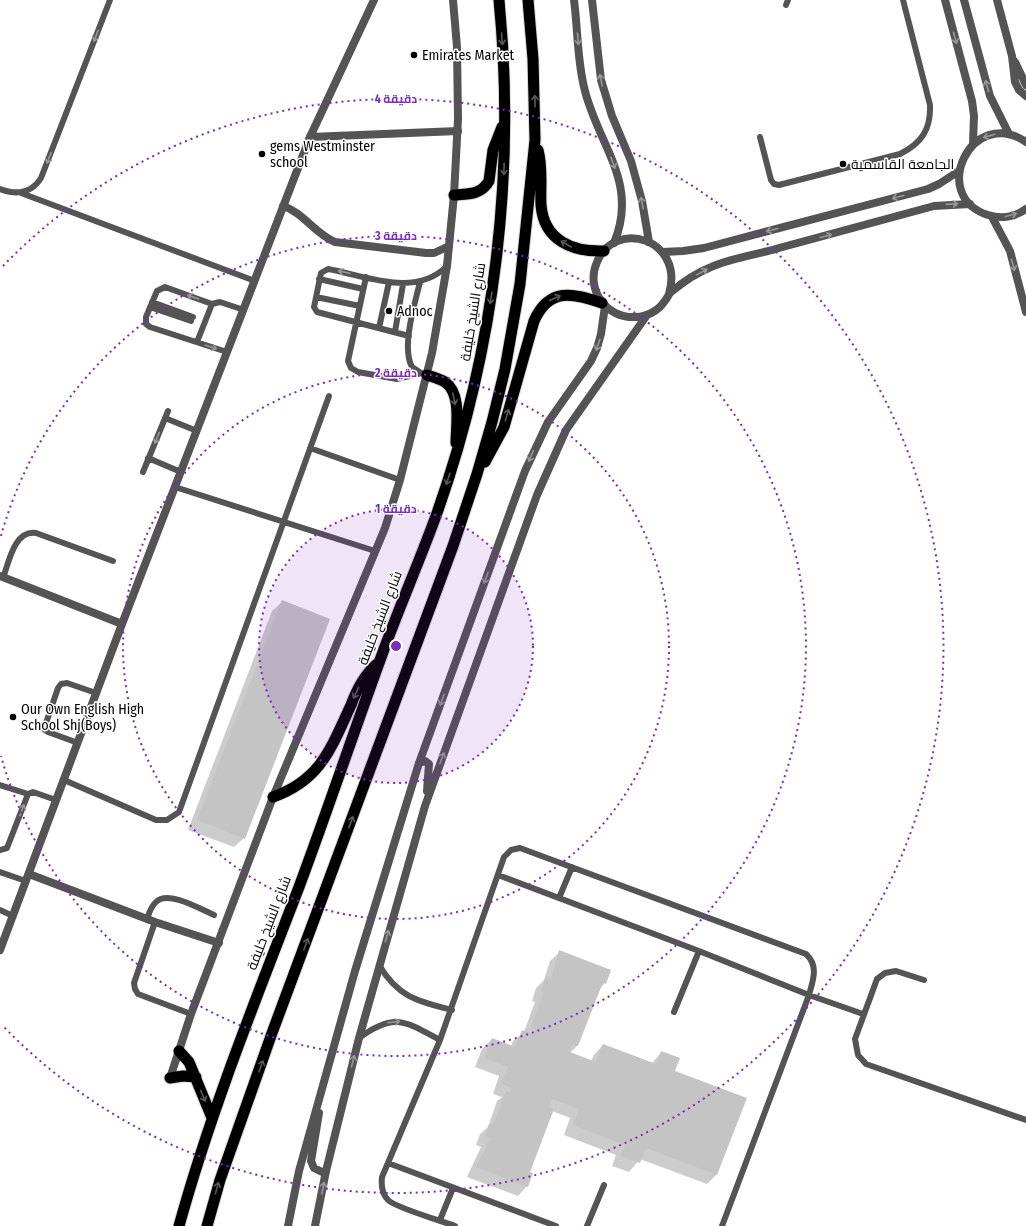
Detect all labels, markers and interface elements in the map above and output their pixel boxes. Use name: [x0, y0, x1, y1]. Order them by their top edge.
one-way arrow: [92, 30, 100, 42]
one-way arrow: [952, 31, 959, 44]
one-way arrow: [499, 32, 506, 45]
one-way arrow: [574, 32, 581, 45]
place label: Emirates Market: [422, 47, 515, 64]
marker: Emirates Market: [409, 50, 419, 60]
one-way arrow: [597, 74, 605, 87]
one-way arrow: [983, 80, 990, 93]
text: 4 دقيقة: [375, 92, 417, 106]
one-way arrow: [531, 95, 538, 108]
one-way arrow: [983, 133, 996, 140]
place label: gems Westminster school: [270, 138, 375, 171]
marker: gems Westminster school: [257, 149, 267, 159]
one-way arrow: [45, 151, 53, 163]
one-way arrow: [610, 156, 617, 169]
place label: الجامعة القاسمية: [851, 156, 954, 173]
marker: الجامعة القاسمية: [838, 159, 848, 169]
one-way arrow: [500, 162, 508, 175]
one-way arrow: [892, 193, 905, 201]
one-way arrow: [638, 197, 646, 210]
one-way arrow: [945, 200, 958, 207]
one-way arrow: [1004, 211, 1017, 219]
one-way arrow: [766, 227, 779, 234]
text: 3 دقيقة: [374, 229, 417, 243]
one-way arrow: [819, 231, 832, 239]
one-way arrow: [560, 240, 572, 248]
one-way arrow: [1010, 258, 1018, 271]
street label: شارع الشيخ خليفة: [457, 262, 489, 362]
one-way arrow: [695, 267, 707, 275]
one-way arrow: [338, 268, 351, 276]
one-way arrow: [487, 291, 495, 304]
one-way arrow: [187, 293, 200, 300]
one-way arrow: [549, 294, 561, 301]
place label: Adnoc: [397, 303, 433, 320]
marker: Adnoc: [384, 306, 394, 316]
one-way arrow: [594, 338, 601, 351]
one-way arrow: [205, 344, 218, 351]
text: 2 دقيقة: [374, 366, 417, 380]
one-way arrow: [450, 392, 458, 405]
one-way arrow: [504, 409, 511, 422]
one-way arrow: [152, 432, 160, 444]
one-way arrow: [527, 449, 534, 461]
one-way arrow: [444, 472, 451, 485]
text: 1 دقيقة: [375, 502, 417, 516]
street label: شارع الشيخ خليفة: [354, 569, 406, 667]
one-way arrow: [482, 571, 490, 583]
centre of rings: [389, 639, 403, 653]
one-way arrow: [352, 687, 359, 699]
one-way arrow: [438, 693, 445, 706]
place label: Our Own English High School Shj(Boys): [21, 701, 144, 734]
marker: Our Own English High School Shj(Boys): [8, 712, 18, 722]
one-way arrow: [438, 753, 446, 765]
one-way arrow: [18, 804, 26, 816]
one-way arrow: [348, 817, 356, 829]
street label: شارع الشيخ خليفة: [243, 874, 295, 972]
one-way arrow: [384, 930, 391, 943]
one-way arrow: [302, 938, 310, 950]
one-way arrow: [387, 1019, 400, 1026]
one-way arrow: [350, 1055, 358, 1068]
one-way arrow: [257, 1060, 265, 1072]
one-way arrow: [200, 1089, 208, 1101]
one-way arrow: [214, 1182, 221, 1195]
one-way arrow: [319, 1182, 327, 1195]

